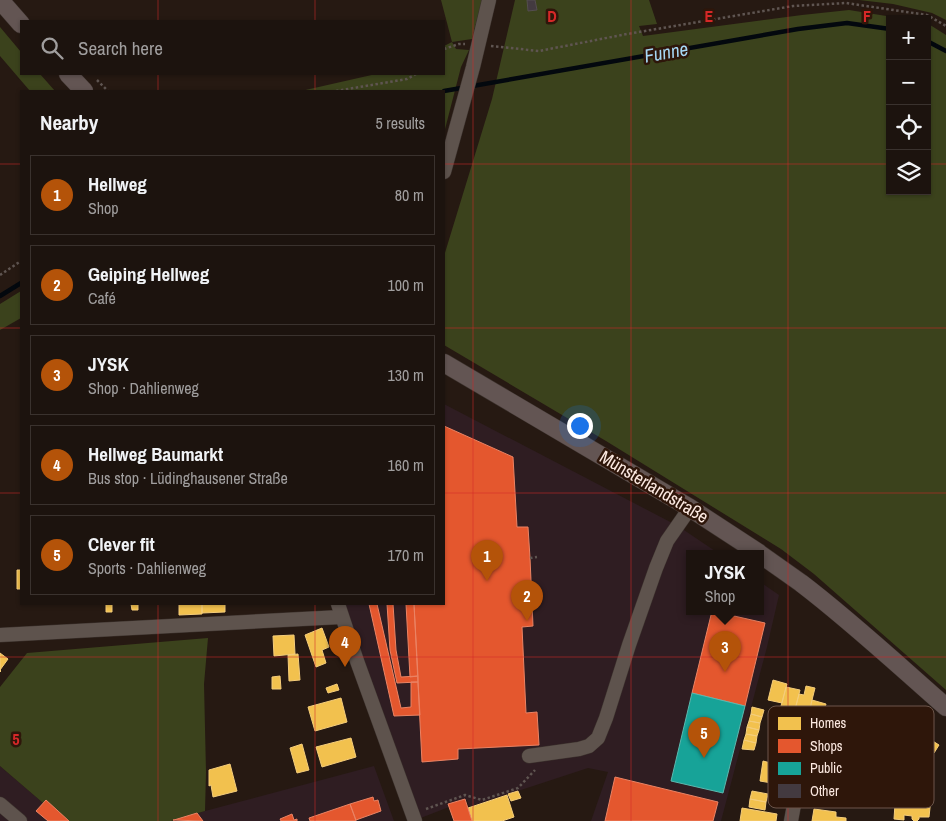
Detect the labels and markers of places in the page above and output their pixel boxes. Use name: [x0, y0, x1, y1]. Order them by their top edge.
pin: 1: [471, 540, 503, 581]
pin: 2: [511, 580, 543, 621]
pin: 4: [329, 626, 361, 667]
pin: 3: [709, 631, 741, 672]
pin: 5: [688, 717, 720, 758]

